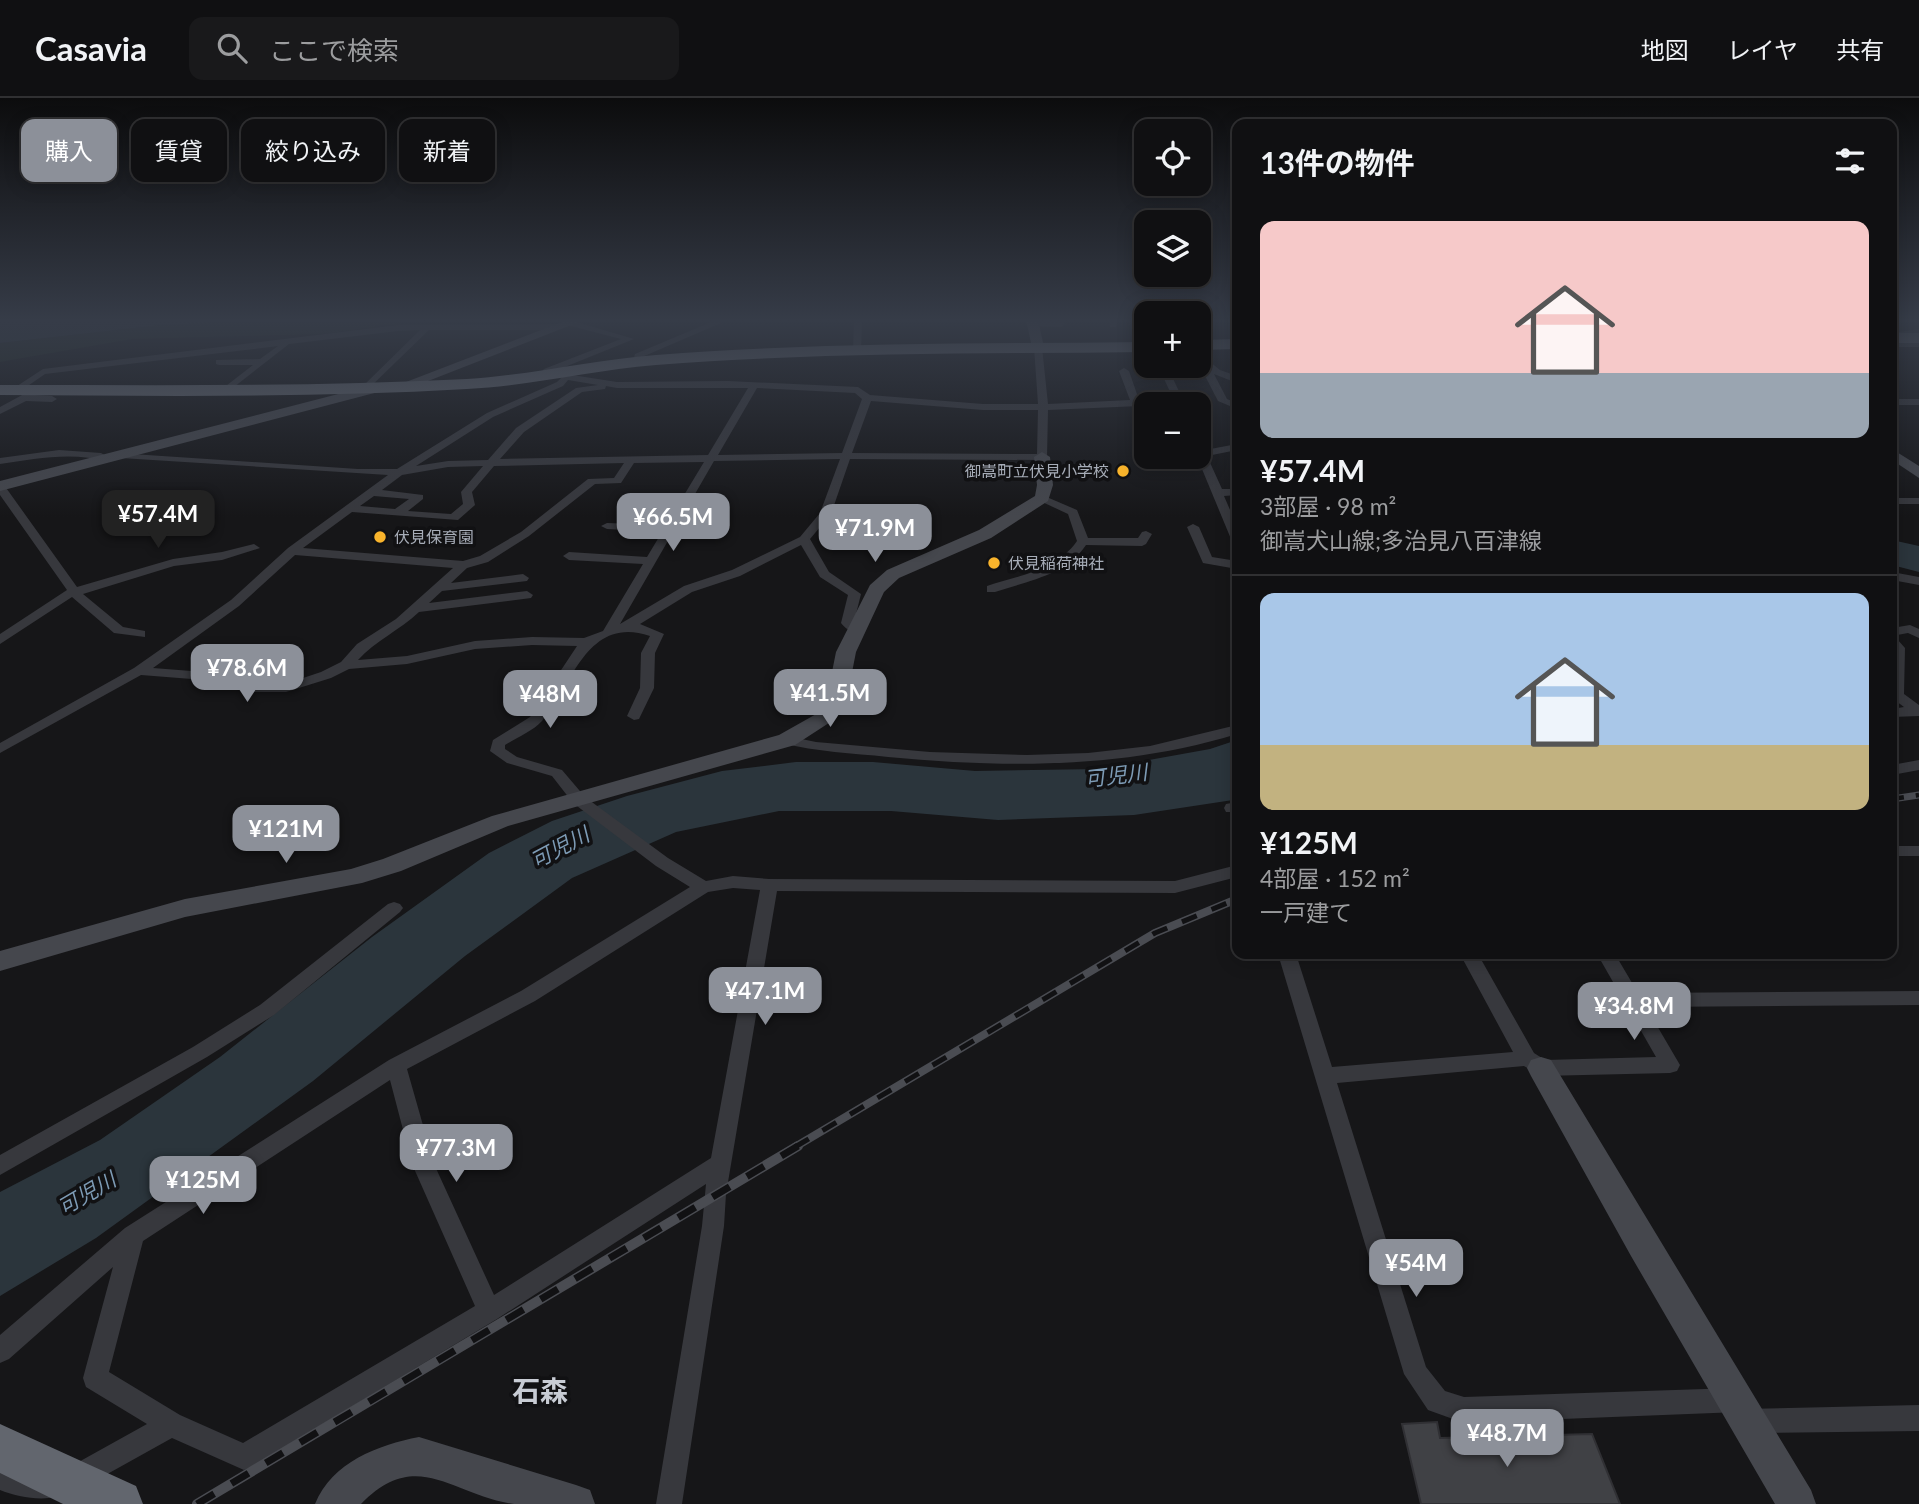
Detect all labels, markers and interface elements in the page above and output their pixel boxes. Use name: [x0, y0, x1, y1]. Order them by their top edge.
search box: [189, 17, 679, 80]
text: Casavia: [35, 28, 147, 68]
icon: search: [213, 29, 251, 67]
text: ここで検索: [269, 34, 399, 66]
text: 地図: [1641, 35, 1689, 64]
text: レイヤ: [1727, 35, 1798, 64]
text: 共有: [1836, 35, 1884, 64]
chip: 購入: [21, 119, 117, 182]
chip: 賃貸: [131, 119, 227, 182]
chip: 絞り込み: [241, 119, 385, 182]
chip: 新着: [399, 119, 495, 182]
map controls: [1134, 119, 1211, 469]
button: locate: [1134, 119, 1211, 196]
icon: filters: [1831, 142, 1869, 180]
text: 13件の物件: [1260, 144, 1415, 180]
button: layers: [1134, 210, 1211, 287]
icon: home: [1502, 267, 1628, 393]
button: +: [1134, 301, 1211, 378]
button: −: [1134, 392, 1211, 469]
text: ¥57.4M: [1260, 452, 1365, 488]
place label: 御嵩町立伏見小学校: [965, 461, 1109, 480]
marker: 御嵩町立伏見小学校: [1115, 463, 1131, 479]
pin: ¥57.4M: [101, 490, 215, 550]
text: 3部屋 · 98 m²: [1260, 492, 1396, 520]
pin: ¥66.5M: [616, 494, 730, 553]
text: ¥57.4M: [118, 499, 198, 527]
text: ¥66.5M: [633, 502, 713, 530]
pin: ¥71.9M: [818, 504, 932, 564]
text: ¥71.9M: [835, 513, 915, 541]
text: 御嵩犬山線;多治見八百津線: [1260, 526, 1542, 554]
place label: 伏見保育園: [394, 527, 474, 546]
marker: 伏見保育園: [372, 529, 388, 545]
place label: 伏見稲荷神社: [1008, 553, 1104, 572]
marker: 伏見稲荷神社: [986, 555, 1002, 571]
icon: home: [1502, 639, 1628, 765]
pin: ¥78.6M: [190, 644, 304, 704]
text: ¥78.6M: [207, 653, 287, 681]
pin: ¥48M: [509, 670, 591, 730]
pin: ¥41.5M: [773, 670, 887, 729]
text: ¥41.5M: [790, 678, 870, 706]
text: ¥48M: [519, 679, 581, 707]
water label: 可児川: [1083, 758, 1151, 791]
pin: ¥121M: [237, 806, 335, 865]
text: ¥121M: [248, 814, 324, 842]
water label: 可児川: [526, 820, 595, 873]
text: ¥125M: [1260, 824, 1358, 860]
text: 4部屋 · 152 m²: [1260, 864, 1410, 892]
text: 一戸建て: [1260, 898, 1352, 926]
pin: ¥47.1M: [708, 968, 822, 1027]
text: ¥47.1M: [725, 976, 805, 1004]
pin: ¥34.8M: [1577, 982, 1691, 1042]
text: ¥34.8M: [1594, 991, 1674, 1019]
pin: ¥77.3M: [399, 1124, 513, 1184]
text: ¥77.3M: [416, 1133, 496, 1161]
pin: ¥125M: [154, 1156, 252, 1216]
water label: 可児川: [53, 1165, 122, 1219]
text: ¥125M: [165, 1165, 241, 1193]
pin: ¥54M: [1375, 1240, 1457, 1299]
text: ¥54M: [1385, 1248, 1447, 1276]
district label: 石森: [512, 1373, 568, 1407]
pin: ¥48.7M: [1450, 1410, 1564, 1469]
text: ¥48.7M: [1467, 1418, 1547, 1446]

